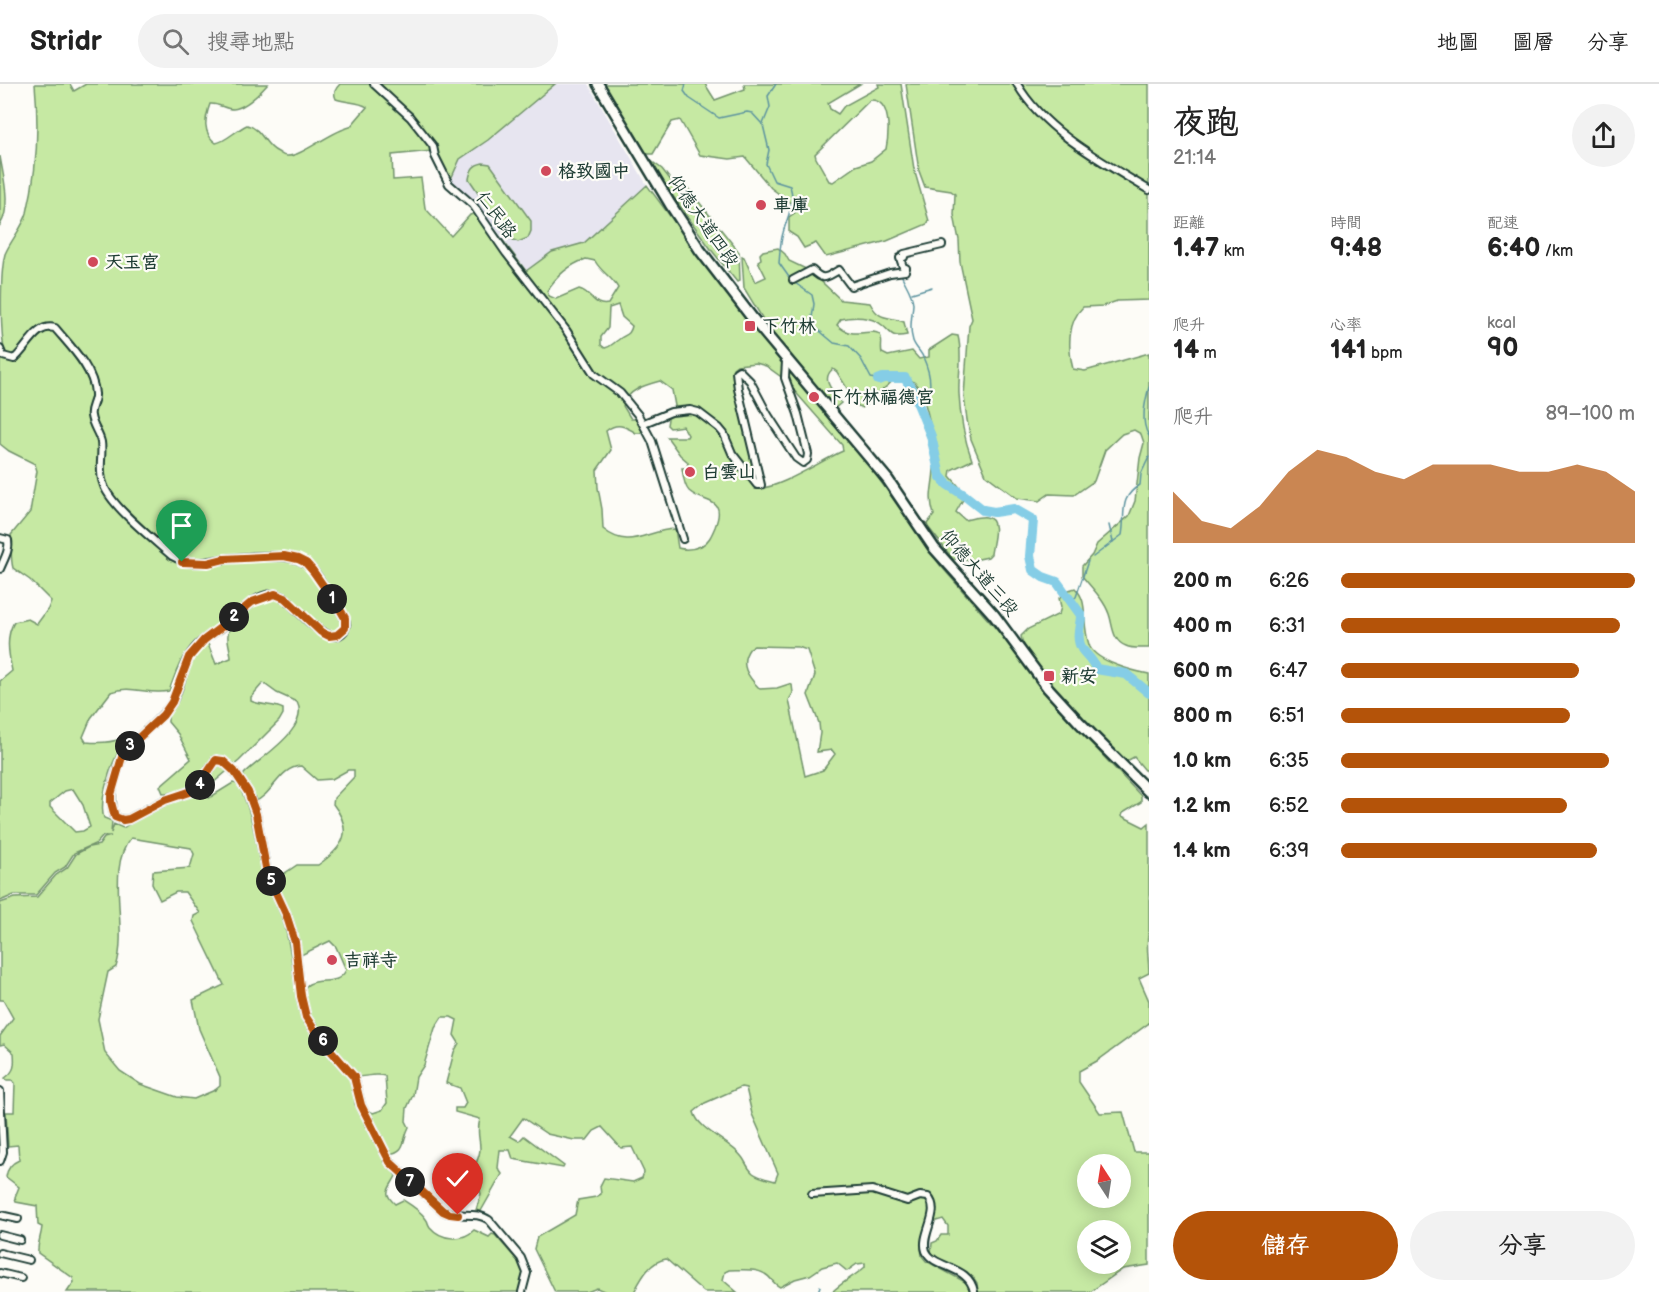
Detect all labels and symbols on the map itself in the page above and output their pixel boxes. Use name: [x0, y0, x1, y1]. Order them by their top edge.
place label: 格致國中: [558, 161, 630, 182]
marker: 格致國中: [539, 164, 553, 178]
street label: 仰德大道四段: [663, 171, 743, 271]
street label: 仁民路: [471, 187, 521, 243]
place label: 車庫: [773, 195, 809, 216]
marker: 車庫: [754, 198, 768, 212]
place label: 天玉宮: [105, 252, 159, 273]
marker: 天玉宮: [86, 255, 100, 269]
place label: 下竹林: [762, 316, 816, 337]
marker: 下竹林: [743, 319, 757, 333]
place label: 下竹林福德宮: [826, 387, 934, 408]
marker: 下竹林福德宮: [807, 390, 821, 404]
place label: 白雲山: [702, 462, 756, 483]
marker: 白雲山: [683, 465, 697, 479]
pin: [156, 500, 207, 562]
street label: 仰德大道三段: [936, 525, 1022, 621]
pin: 1: [317, 584, 347, 614]
pin: 2: [219, 602, 249, 632]
place label: 新安: [1061, 666, 1097, 687]
marker: 新安: [1042, 669, 1056, 683]
pin: 3: [115, 731, 145, 761]
pin: 4: [185, 770, 215, 800]
pin: 5: [256, 866, 286, 896]
place label: 吉祥寺: [344, 950, 398, 971]
marker: 吉祥寺: [325, 953, 339, 967]
pin: 6: [308, 1026, 338, 1056]
pin: [432, 1153, 483, 1215]
north arrow: [1077, 1154, 1131, 1208]
pin: 7: [395, 1167, 425, 1197]

